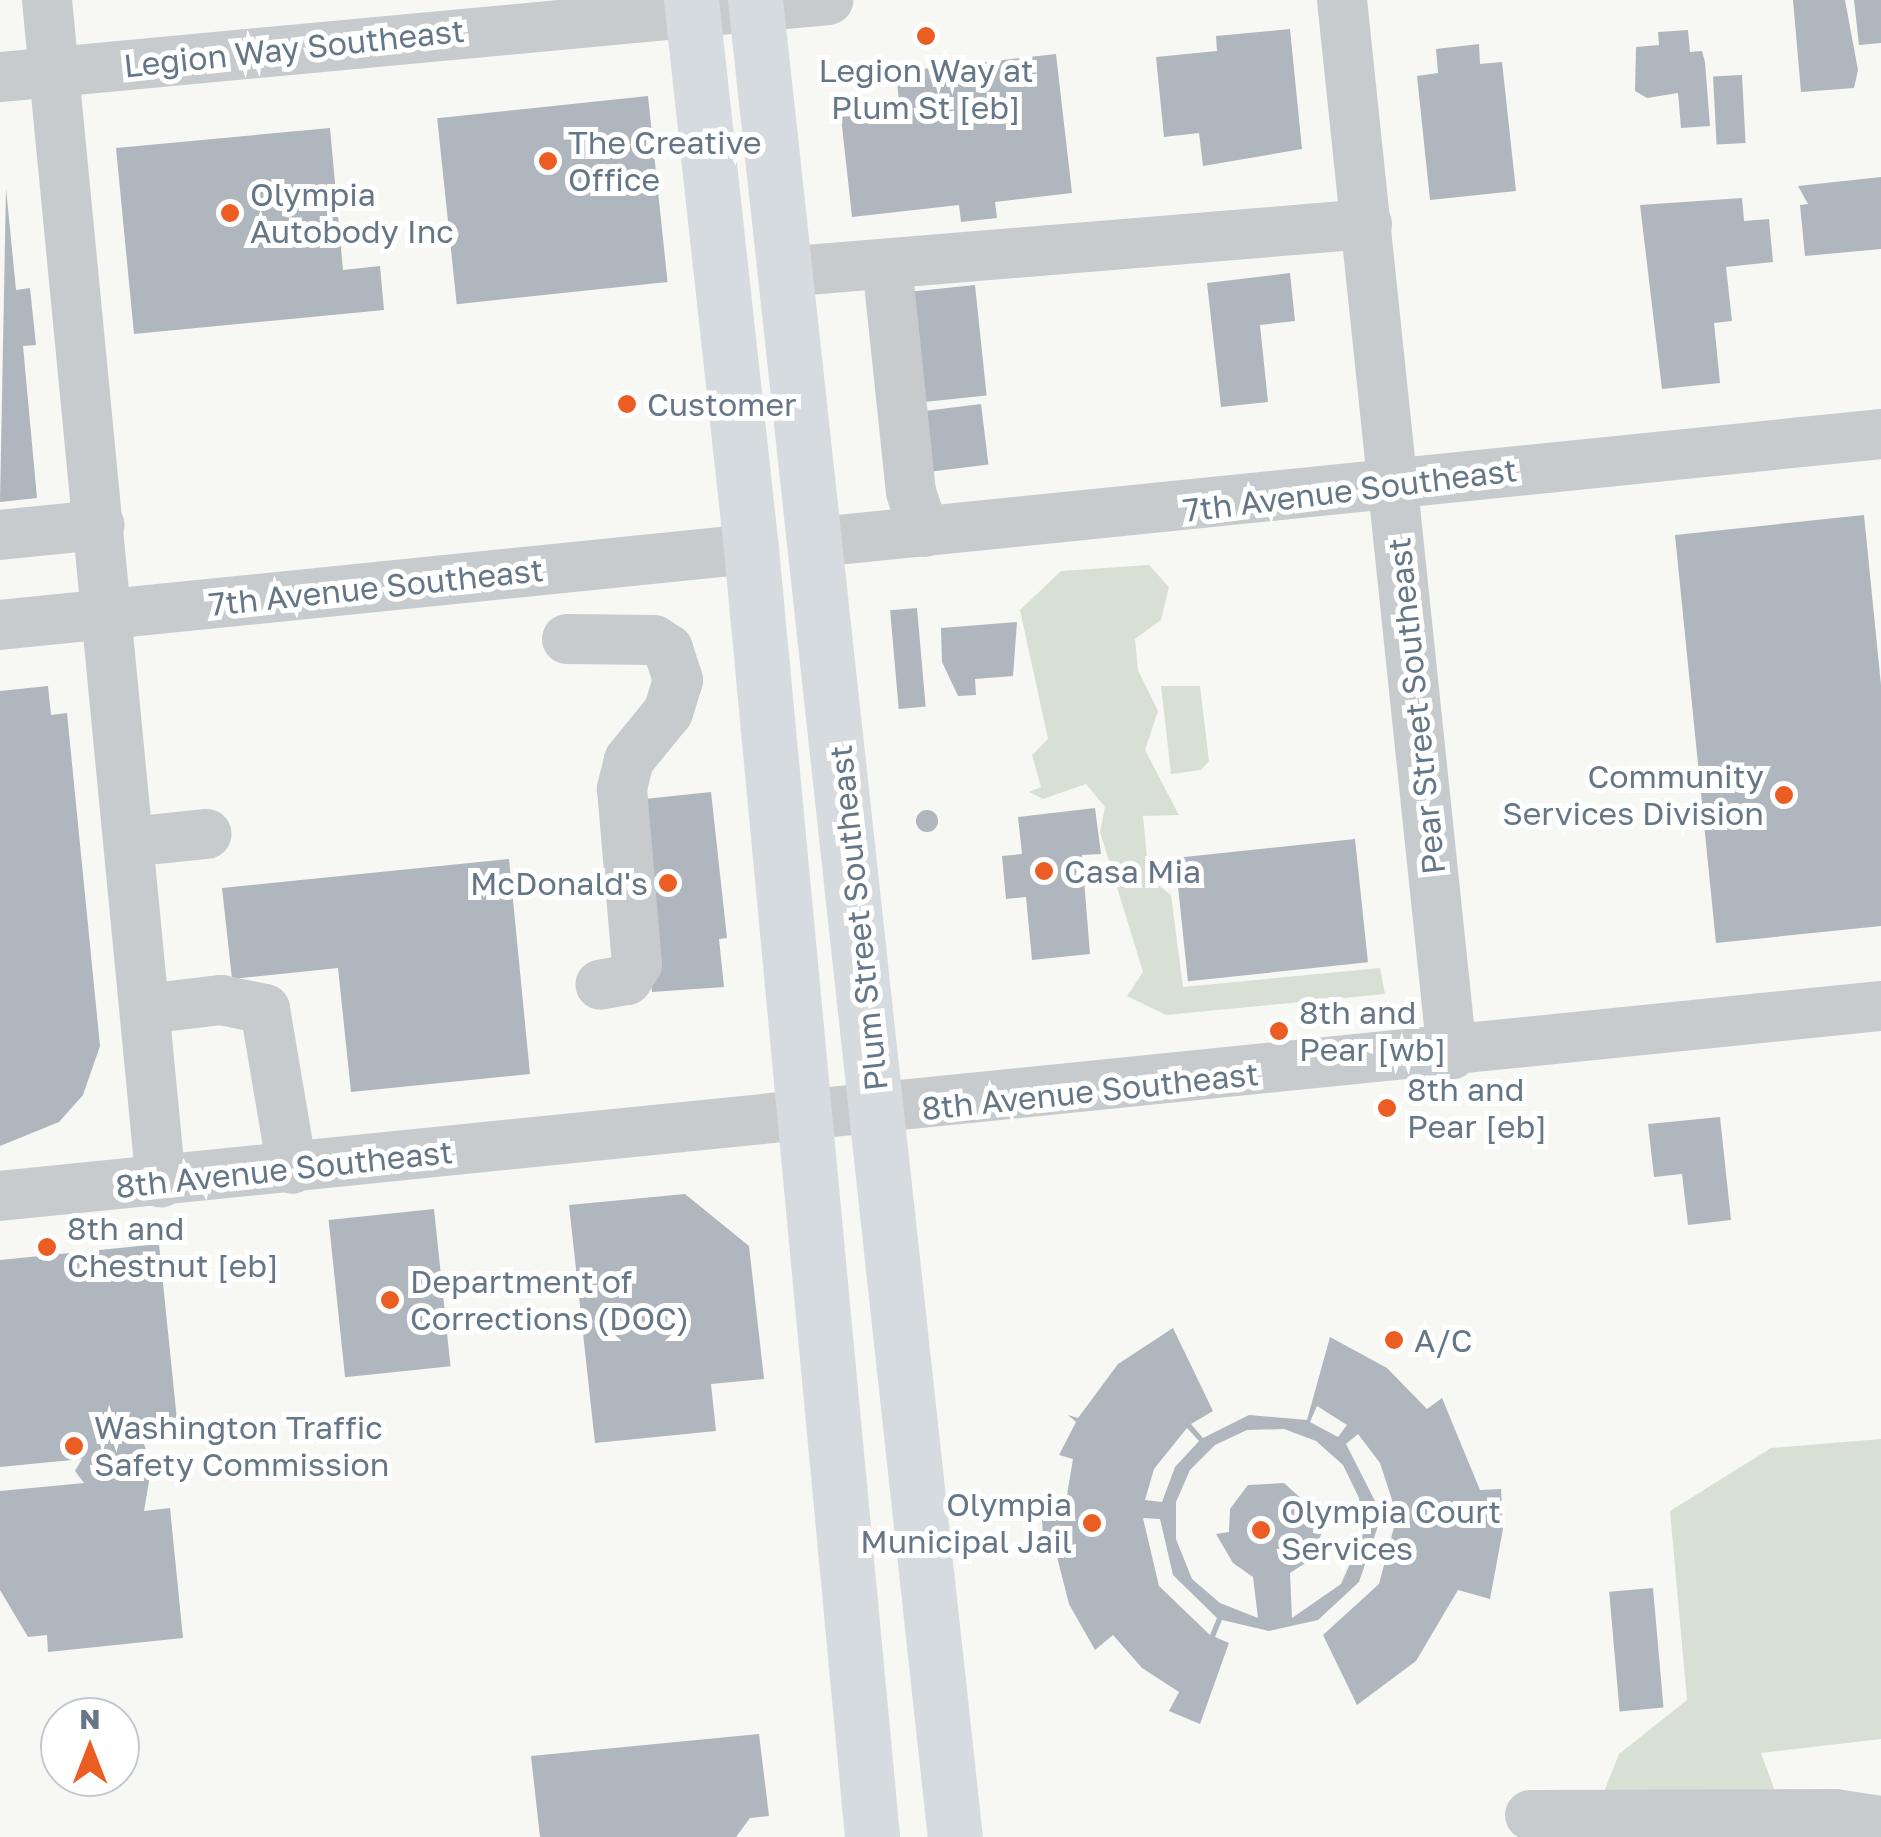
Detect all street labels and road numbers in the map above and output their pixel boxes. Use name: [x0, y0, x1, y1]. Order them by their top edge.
street label: Legion Way Southeast: [122, 11, 466, 85]
street label: 7th Avenue Southeast: [1181, 450, 1519, 530]
street label: Pear Street Southeast: [1379, 536, 1453, 876]
street label: 7th Avenue Southeast: [207, 550, 545, 624]
street label: Plum Street Southeast: [821, 743, 895, 1093]
street label: 8th Avenue Southeast: [919, 1054, 1261, 1128]
street label: 8th Avenue Southeast: [113, 1132, 455, 1206]

